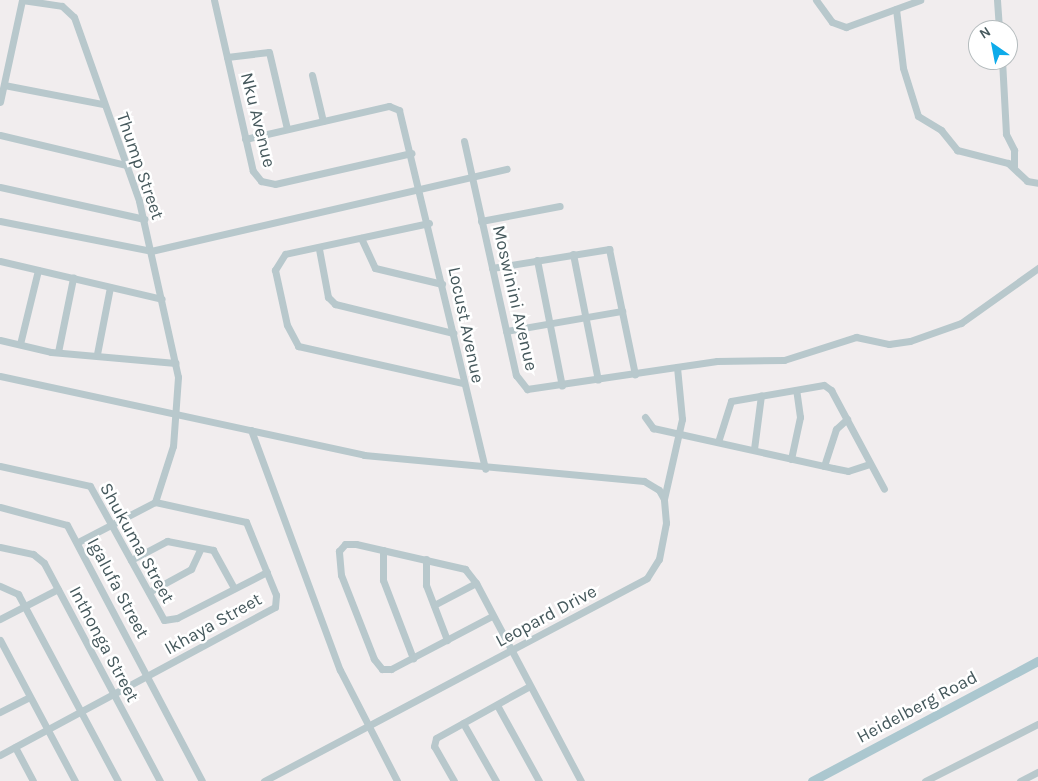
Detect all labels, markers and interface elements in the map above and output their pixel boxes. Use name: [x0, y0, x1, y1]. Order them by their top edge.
north arrow: [968, 20, 1018, 70]
text: N: [976, 23, 994, 43]
street label: Nku Avenue: [236, 70, 280, 170]
street label: Thump Street: [112, 110, 168, 222]
street label: Moswinini Avenue: [488, 223, 542, 373]
street label: Locust Avenue: [443, 265, 489, 385]
street label: Shukuma Street: [95, 479, 179, 607]
street label: Igalufa Street: [82, 534, 154, 642]
street label: Leopard Drive: [492, 580, 600, 652]
street label: Inthonga Street: [64, 582, 144, 706]
street label: Ikhaya Street: [161, 588, 265, 660]
street label: Heidelberg Road: [853, 666, 981, 748]

